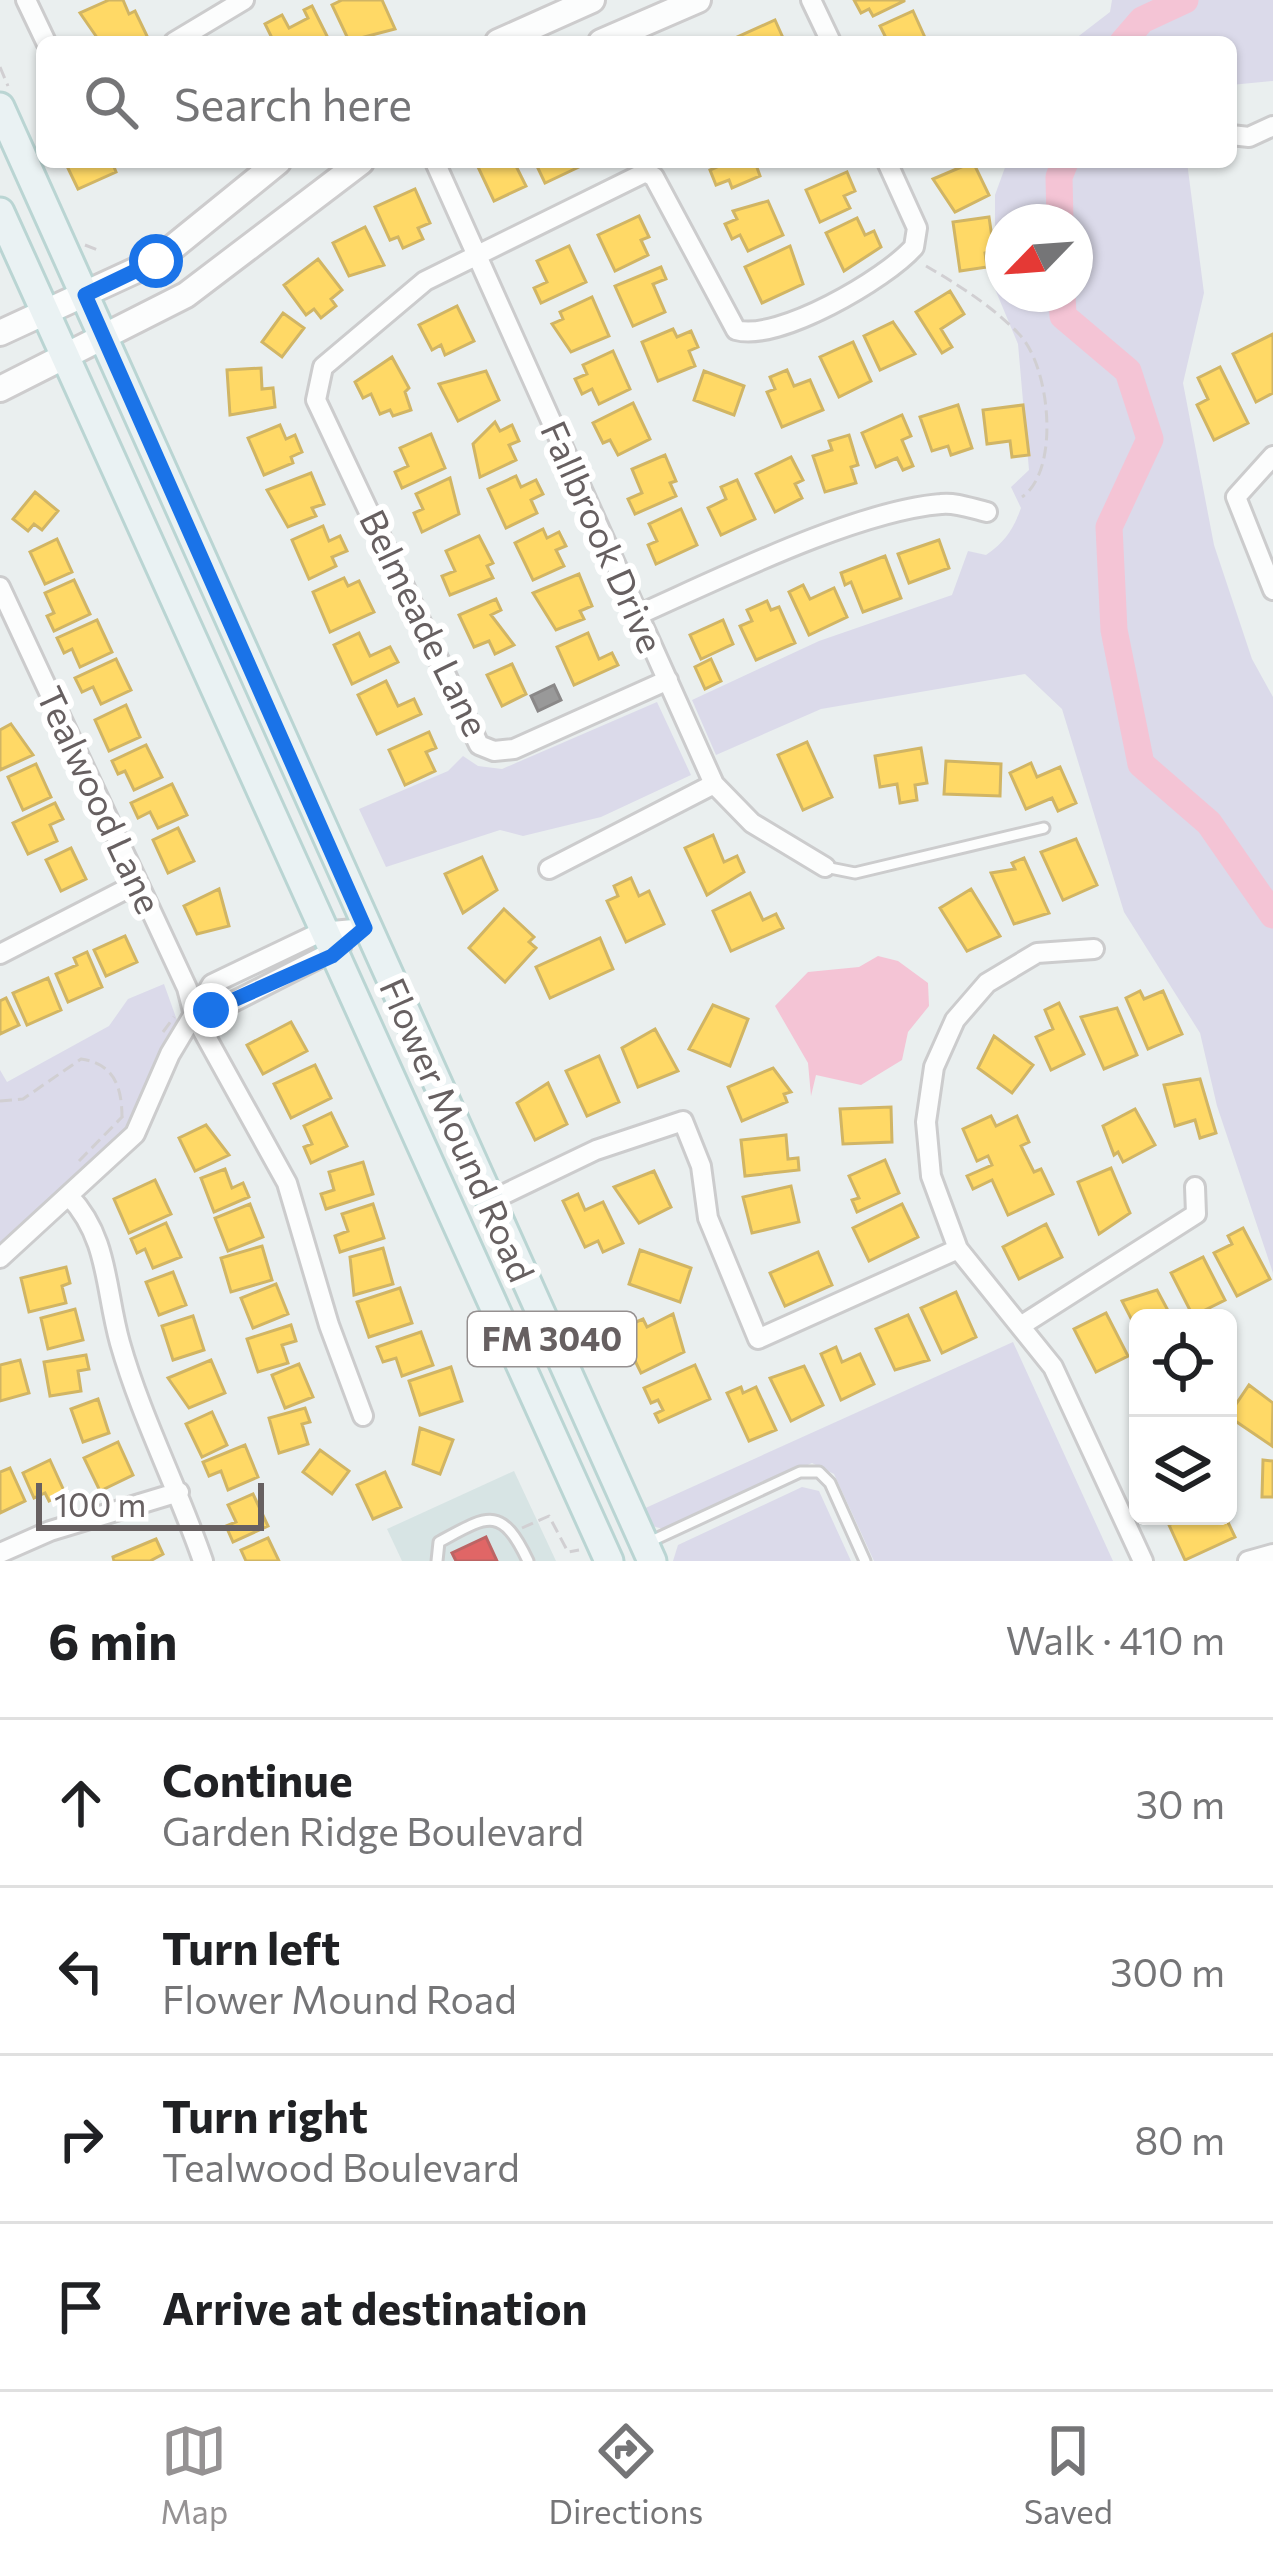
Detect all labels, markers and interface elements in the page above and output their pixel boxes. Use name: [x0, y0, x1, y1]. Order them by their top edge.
search box: [36, 36, 1237, 168]
icon: search: [78, 69, 144, 135]
text: Search here: [174, 75, 412, 130]
north arrow: [985, 204, 1093, 312]
route start: [129, 234, 183, 288]
street label: Fallbrook Drive: [533, 414, 674, 659]
street label: Belmeade Lane: [352, 502, 500, 742]
street label: Tealwood Lane: [29, 679, 173, 920]
street label: Flower Mound Road: [372, 971, 546, 1288]
route end: [184, 983, 238, 1037]
map controls: [1129, 1309, 1237, 1525]
button: locate: [1129, 1309, 1237, 1417]
road number: FM 3040: [468, 1312, 636, 1366]
button: layers: [1129, 1417, 1237, 1525]
scale bar: [36, 1477, 264, 1530]
text: 100 m: [54, 1483, 146, 1524]
text: 6 min: [48, 1608, 177, 1671]
text: Walk · 410 m: [1006, 1615, 1225, 1663]
text: Continue: [162, 1751, 353, 1806]
icon: ahead: [48, 1770, 114, 1836]
text: 30 m: [1136, 1779, 1225, 1827]
text: Garden Ridge Boulevard: [162, 1806, 584, 1854]
text: Turn left: [162, 1919, 340, 1974]
icon: left: [48, 1938, 114, 2004]
text: 300 m: [1110, 1947, 1225, 1995]
text: Flower Mound Road: [162, 1974, 517, 2022]
text: Turn right: [162, 2087, 368, 2142]
icon: right: [48, 2106, 114, 2172]
text: 80 m: [1134, 2115, 1225, 2163]
text: Tealwood Boulevard: [162, 2142, 520, 2190]
icon: arrive: [48, 2274, 114, 2340]
text: Arrive at destination: [162, 2279, 588, 2334]
tab: Map: [160, 2418, 228, 2531]
tab: Directions: [549, 2418, 703, 2531]
tab: Saved: [1024, 2418, 1113, 2531]

